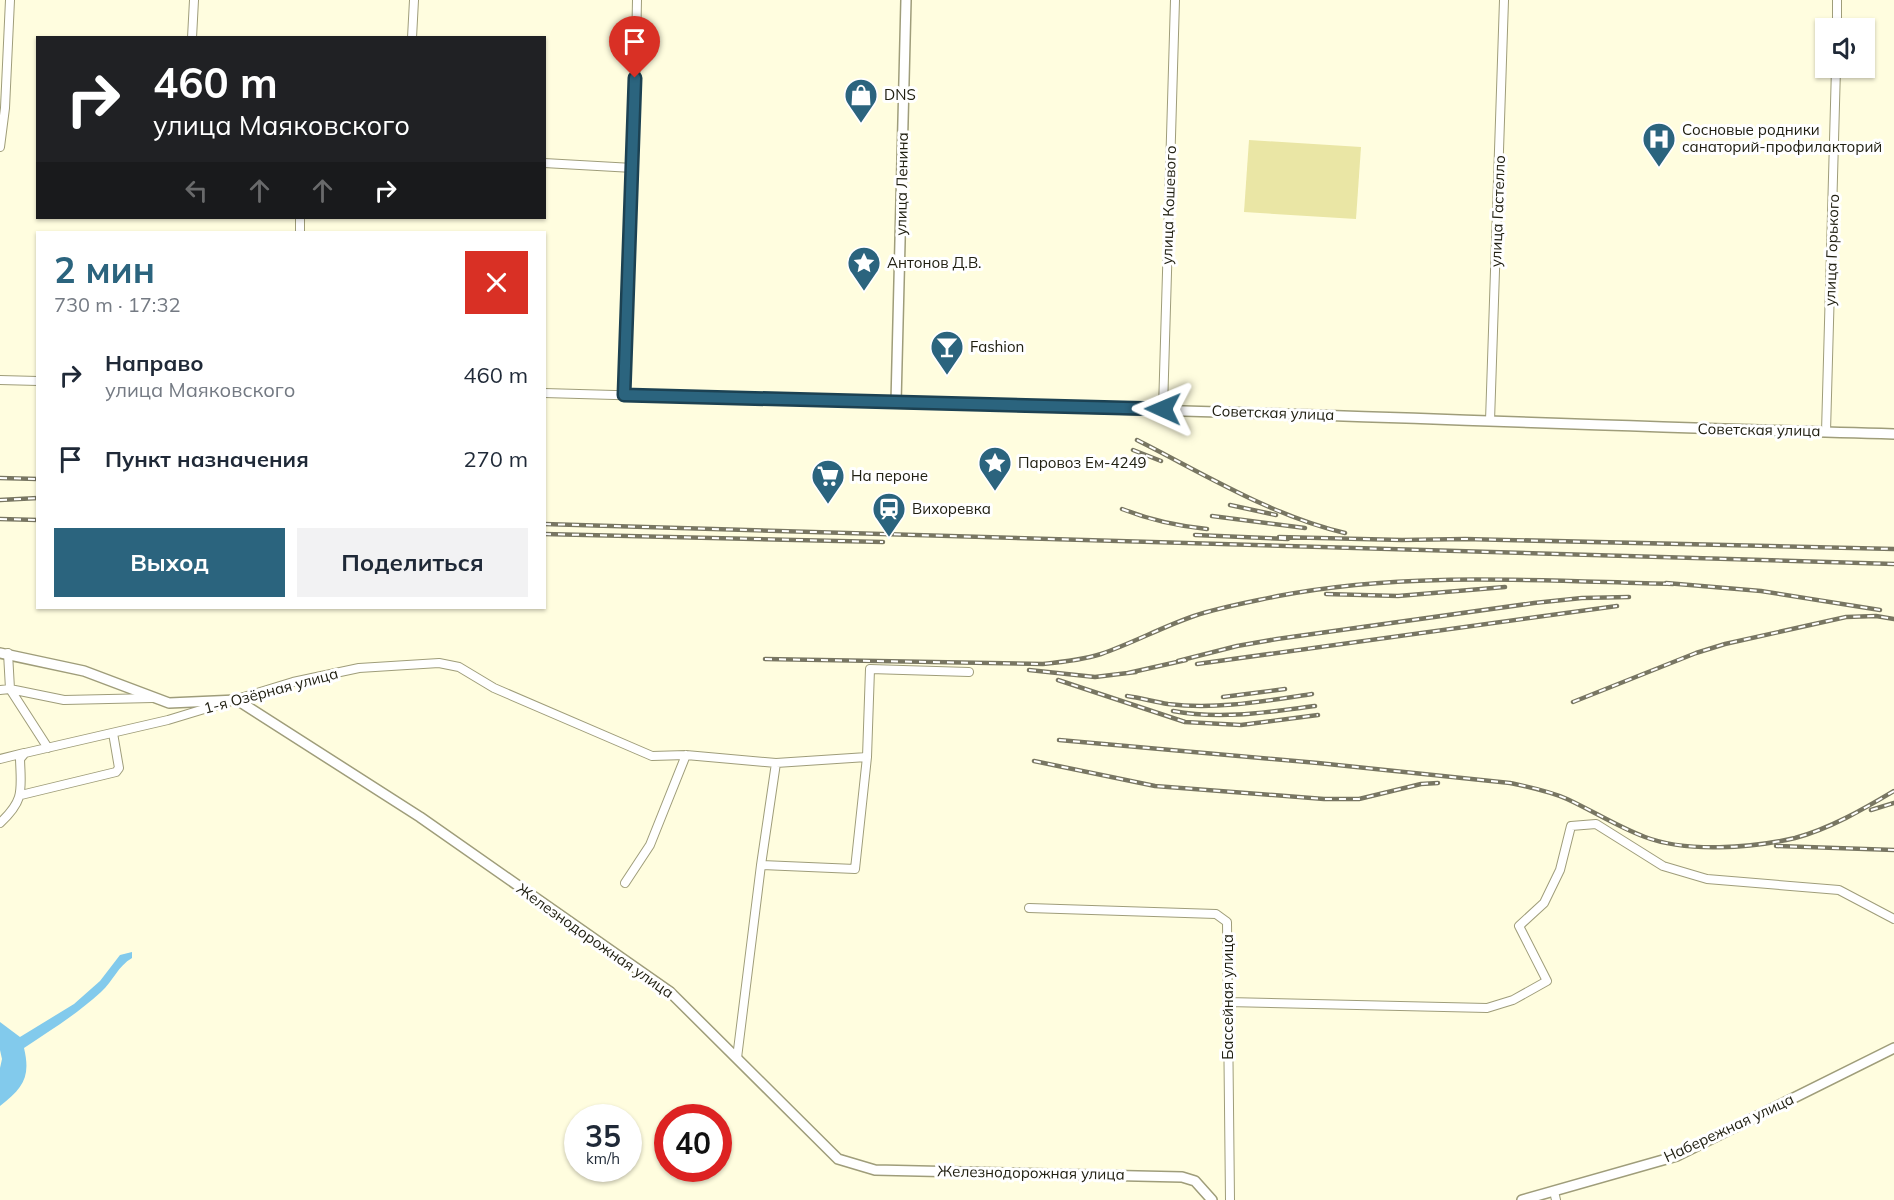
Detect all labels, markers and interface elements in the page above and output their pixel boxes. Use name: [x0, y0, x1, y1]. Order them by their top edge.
pin: [609, 16, 660, 78]
map controls: [1815, 18, 1875, 78]
button: sound: [1815, 18, 1875, 78]
icon: arrive: [618, 25, 651, 58]
text: 460 m: [153, 56, 278, 109]
icon: right: [54, 60, 132, 138]
shop icon: DNS: [843, 77, 879, 124]
place label: DNS: [884, 85, 916, 104]
text: улица Маяковского: [153, 108, 410, 142]
place label: Сосновые родники санаторий-профилакторий: [1682, 120, 1882, 156]
hospital icon: Сосновые родники санаторий-профилакторий: [1641, 121, 1677, 168]
street label: улица Ленина: [891, 132, 912, 236]
street label: улица Кошевого: [1157, 145, 1180, 265]
street label: улица Гастелло: [1486, 155, 1509, 267]
icon: left: [180, 174, 213, 207]
icon: ahead: [243, 174, 276, 207]
icon: ahead: [306, 174, 339, 207]
icon: right: [369, 174, 402, 207]
street label: улица Горького: [1820, 193, 1843, 307]
place icon: Антонов Д.В.: [846, 245, 882, 292]
text: 2 мин: [54, 247, 155, 292]
button: close: [465, 251, 528, 314]
place label: Антонов Д.В.: [887, 253, 981, 272]
text: 730 m · 17:32: [54, 292, 180, 317]
bar icon: Fashion: [929, 329, 965, 376]
place label: Fashion: [970, 337, 1024, 356]
text: Направо: [105, 349, 203, 377]
icon: right: [54, 359, 87, 392]
text: 460 m: [463, 361, 528, 389]
text: улица Маяковского: [105, 377, 295, 402]
position arrow: [1131, 377, 1195, 441]
street label: Советская улица: [1211, 401, 1335, 424]
street label: Советская улица: [1697, 419, 1821, 440]
icon: arrive: [54, 443, 87, 476]
text: Пункт назначения: [105, 445, 309, 473]
text: 270 m: [463, 445, 528, 473]
place icon: Паровоз Ем-4249: [977, 445, 1013, 492]
place label: Паровоз Ем-4249: [1018, 453, 1146, 472]
supermarket icon: На пероне: [810, 458, 846, 505]
place label: На пероне: [851, 466, 928, 485]
station icon: Вихоревка: [871, 491, 907, 538]
place label: Вихоревка: [912, 499, 991, 518]
button: Выход: [54, 528, 285, 597]
button: Поделиться: [297, 528, 528, 597]
street label: 1-я Озёрная улица: [202, 663, 340, 718]
street label: Железнодорожная улица: [513, 879, 677, 1002]
street label: Бассейная улица: [1218, 934, 1237, 1060]
street label: Набережная улица: [1661, 1089, 1797, 1166]
speed limit sign: 40: [654, 1104, 732, 1182]
text: 35: [585, 1117, 621, 1155]
text: km/h: [586, 1149, 620, 1168]
street label: Железнодорожная улица: [937, 1161, 1125, 1184]

